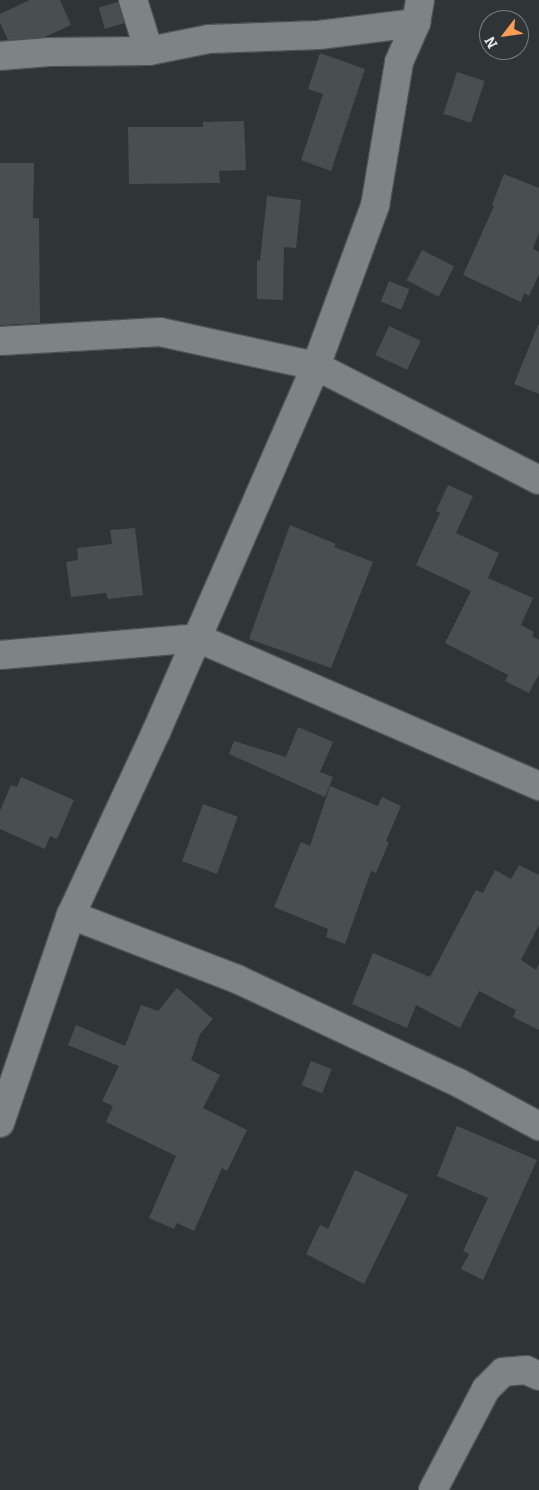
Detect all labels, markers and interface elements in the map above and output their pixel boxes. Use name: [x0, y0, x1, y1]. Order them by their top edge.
north arrow: [479, 10, 529, 60]
text: N: [481, 33, 502, 51]

